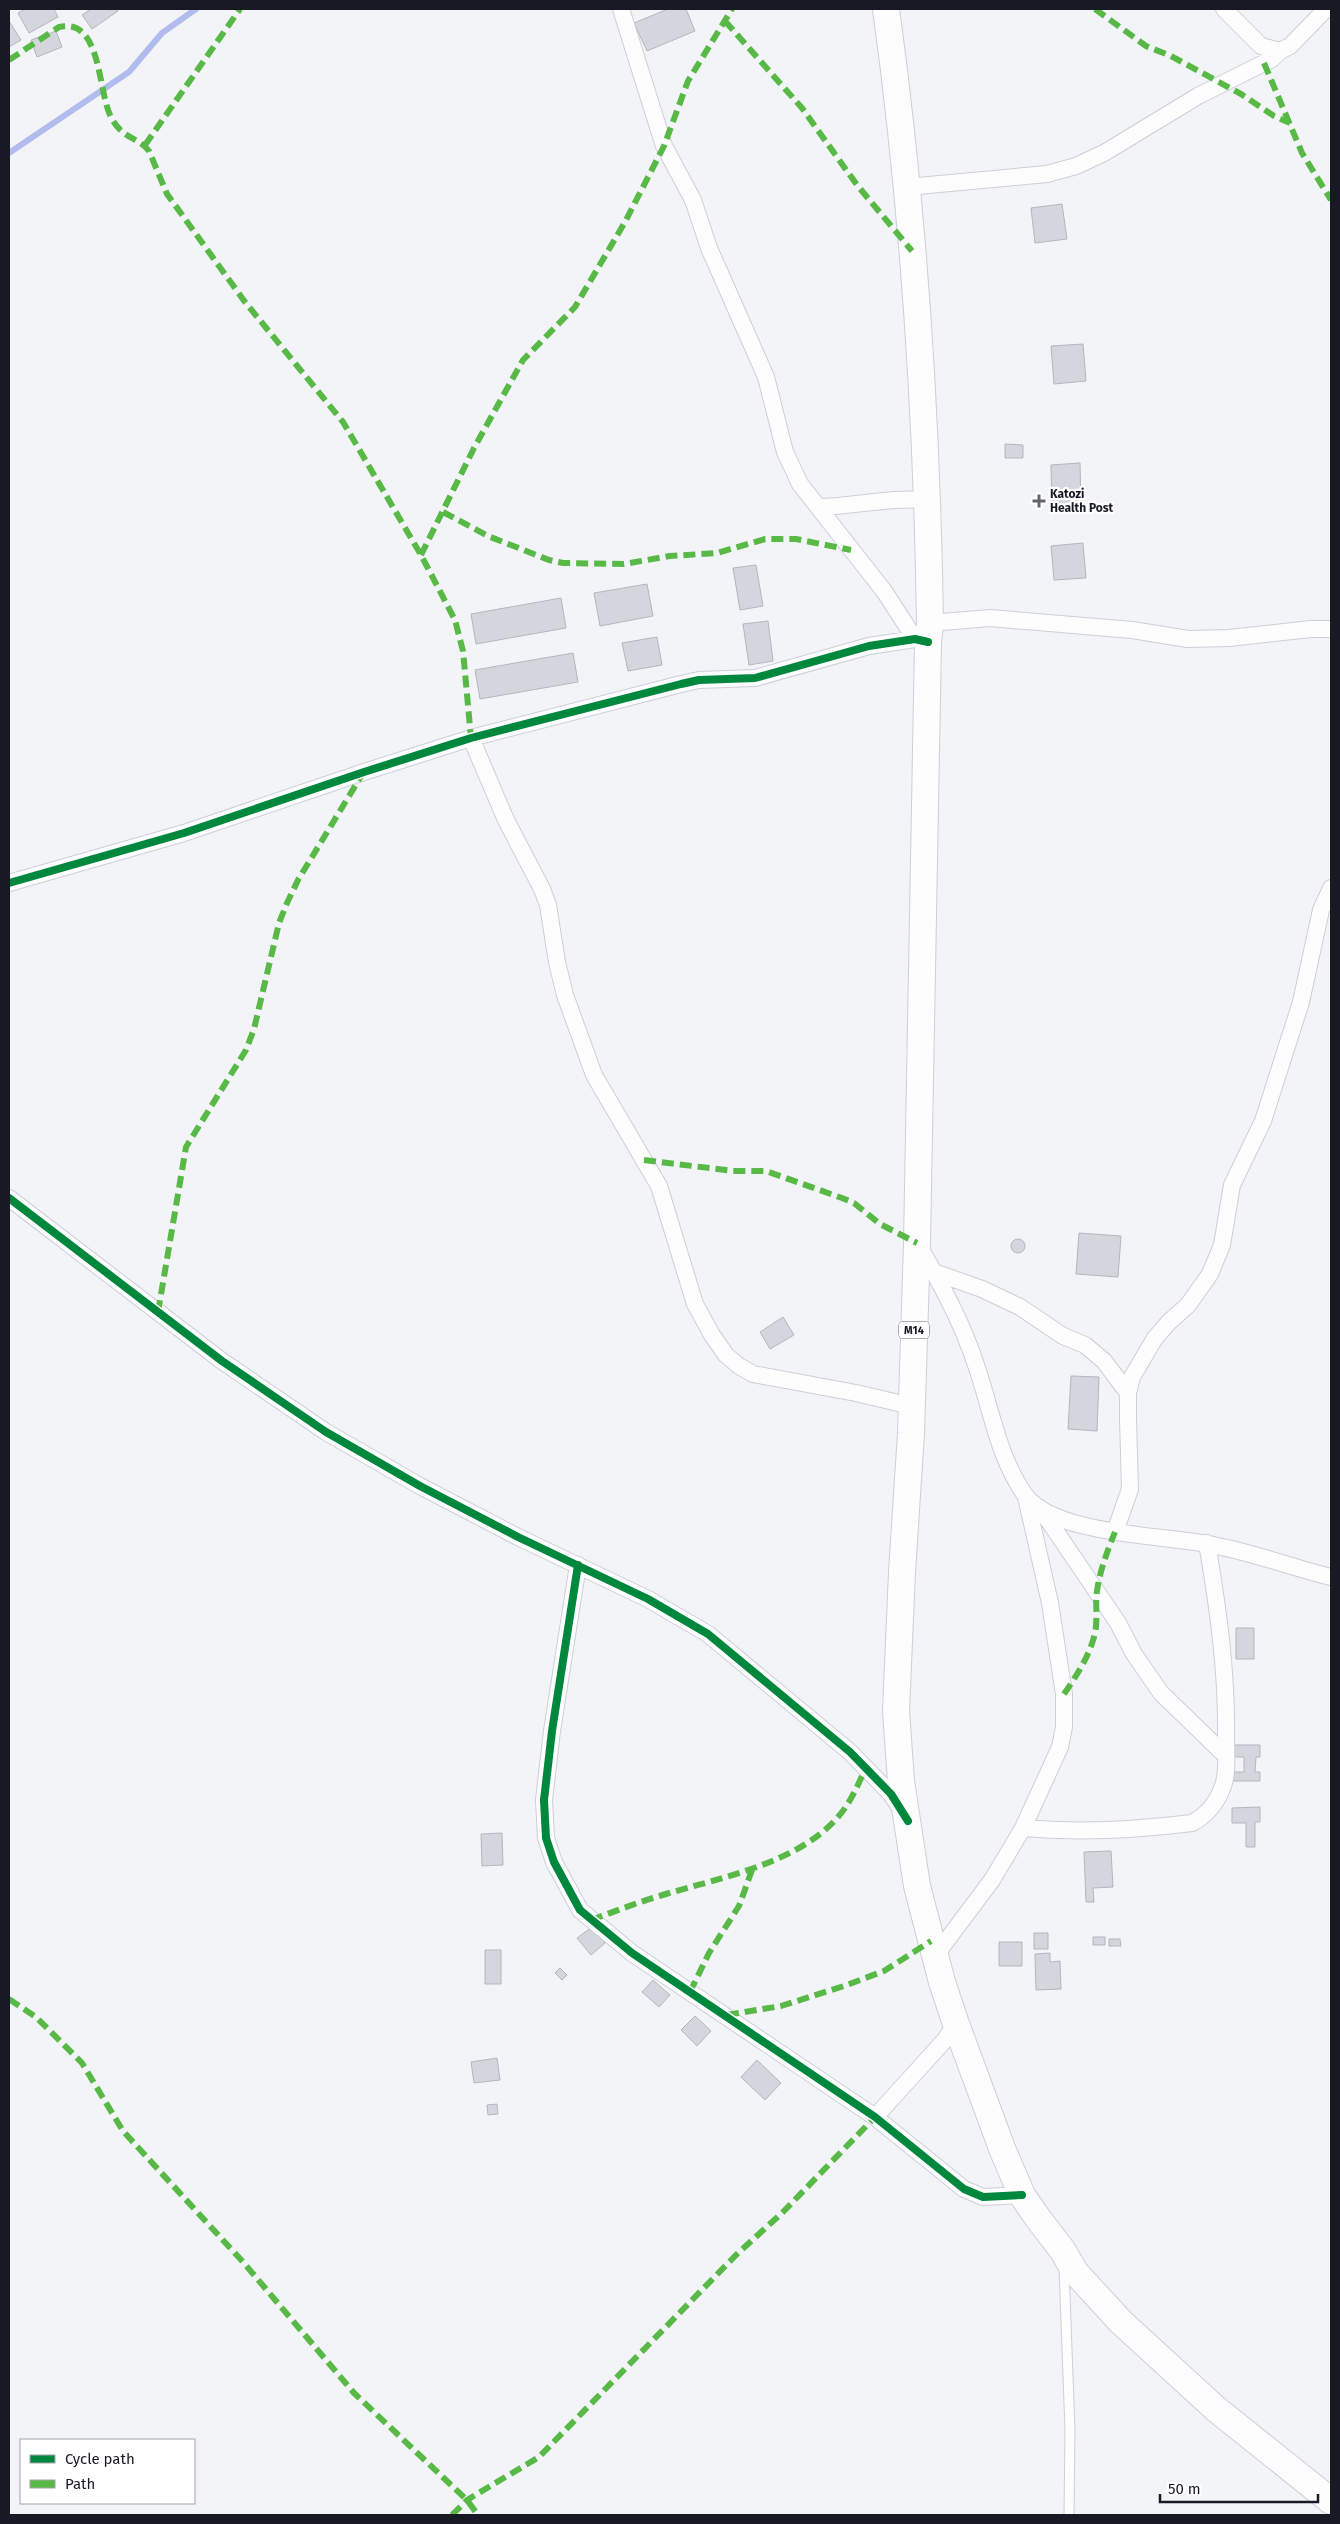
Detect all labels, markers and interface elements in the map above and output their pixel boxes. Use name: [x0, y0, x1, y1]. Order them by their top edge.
place label: Katozi Health Post: [1050, 487, 1114, 515]
marker: Katozi Health Post: [1032, 494, 1046, 508]
road number: M14: [899, 1322, 929, 1338]
legend: [20, 2439, 195, 2504]
text: Cycle path: [65, 2450, 135, 2468]
scale bar: [1160, 2472, 1318, 2504]
text: Path: [65, 2475, 95, 2493]
text: 50 m: [1168, 2480, 1201, 2498]

